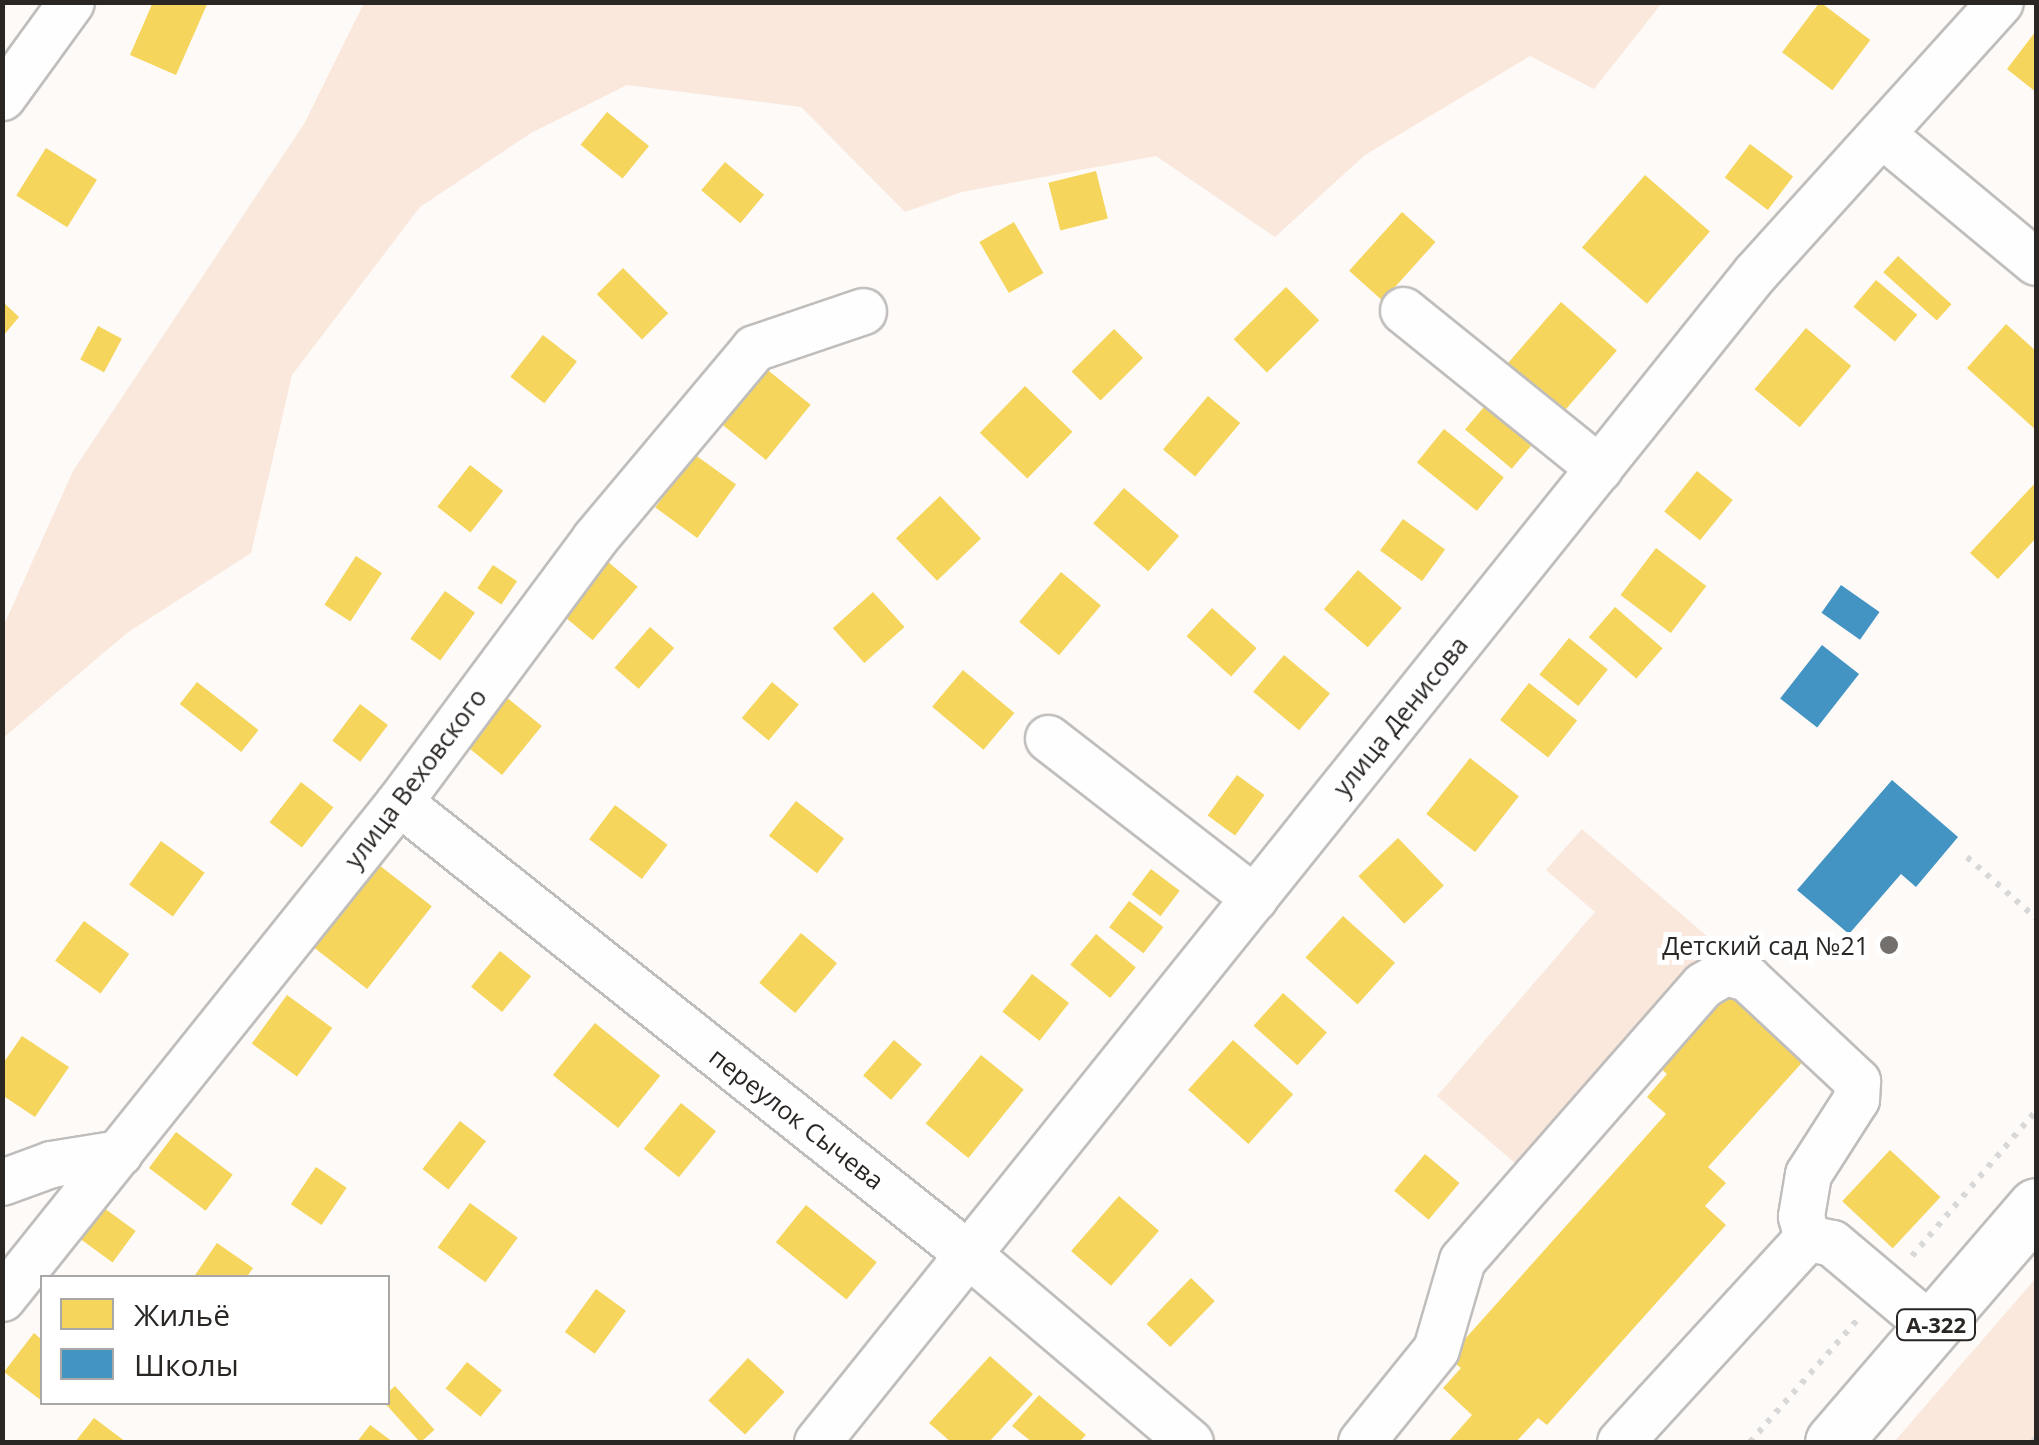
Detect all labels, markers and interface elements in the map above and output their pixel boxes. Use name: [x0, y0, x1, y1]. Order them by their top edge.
street label: улица Денисова: [1326, 630, 1474, 802]
street label: улица Веховского: [338, 682, 492, 874]
place label: Детский сад №21: [1662, 930, 1869, 960]
marker: Детский сад №21: [1878, 934, 1900, 956]
street label: переулок Сычева: [704, 1041, 890, 1195]
legend: [40, 1275, 390, 1405]
text: Жильё: [134, 1294, 230, 1335]
road number: А-322: [1896, 1308, 1976, 1342]
text: Школы: [134, 1344, 239, 1385]

